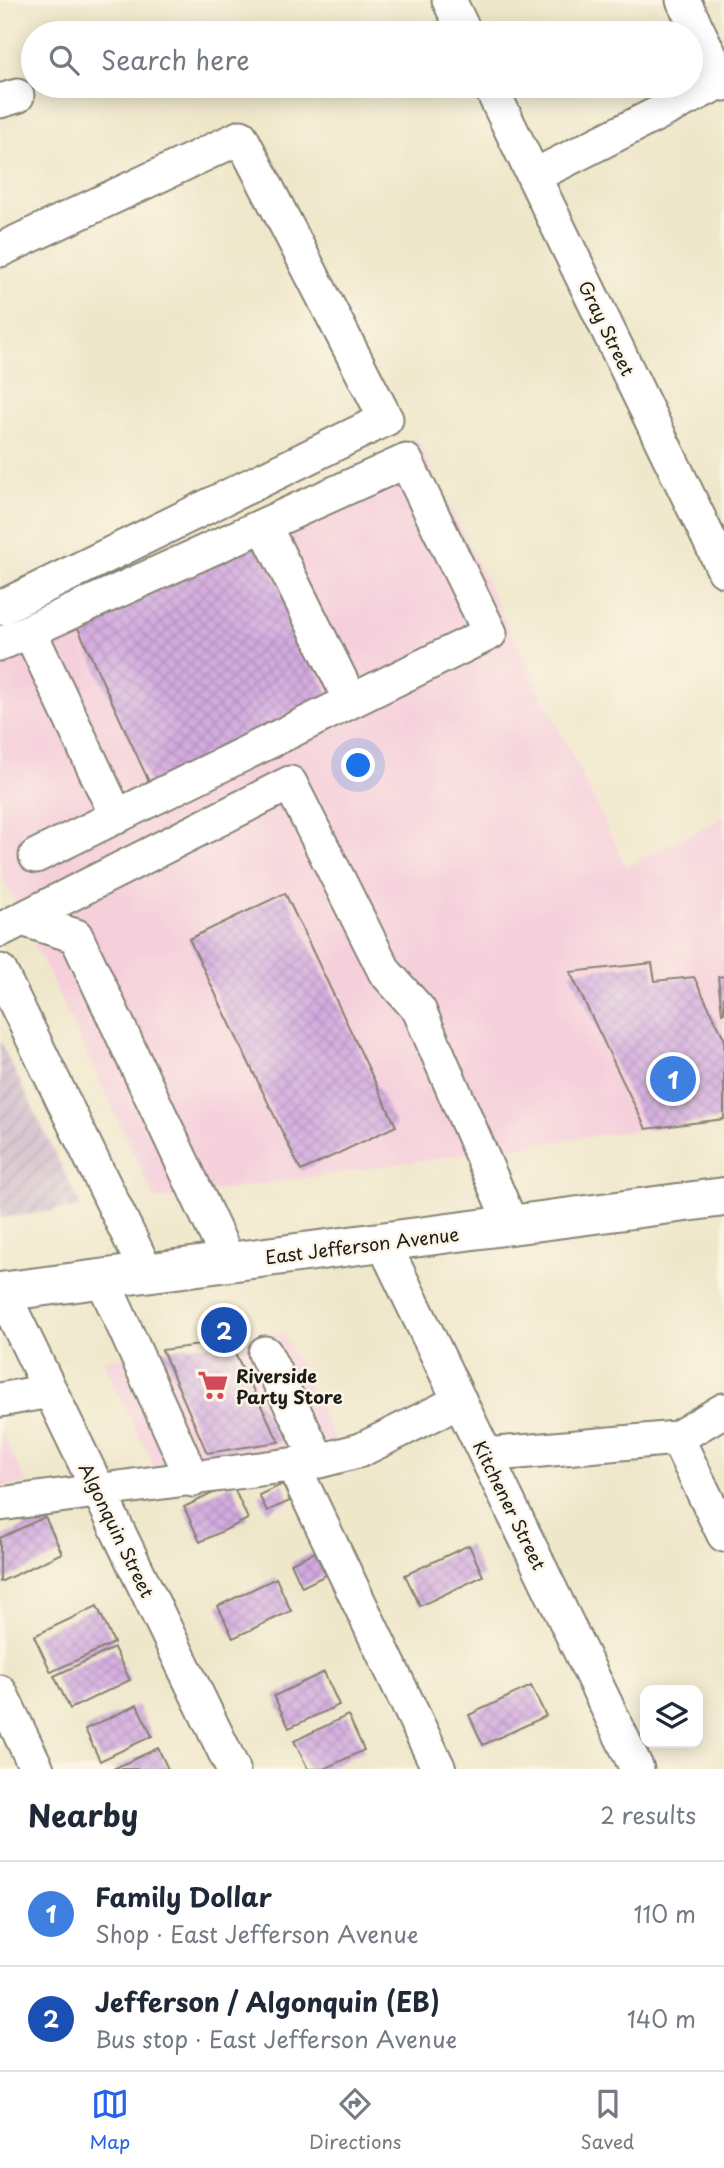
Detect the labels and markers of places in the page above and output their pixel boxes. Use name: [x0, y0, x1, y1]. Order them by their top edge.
pin: 1: [650, 1053, 696, 1105]
pin: 2: [201, 1304, 247, 1356]
place label: Riverside Party Store: [236, 1362, 343, 1410]
supermarket icon: Riverside Party Store: [196, 1368, 230, 1402]

